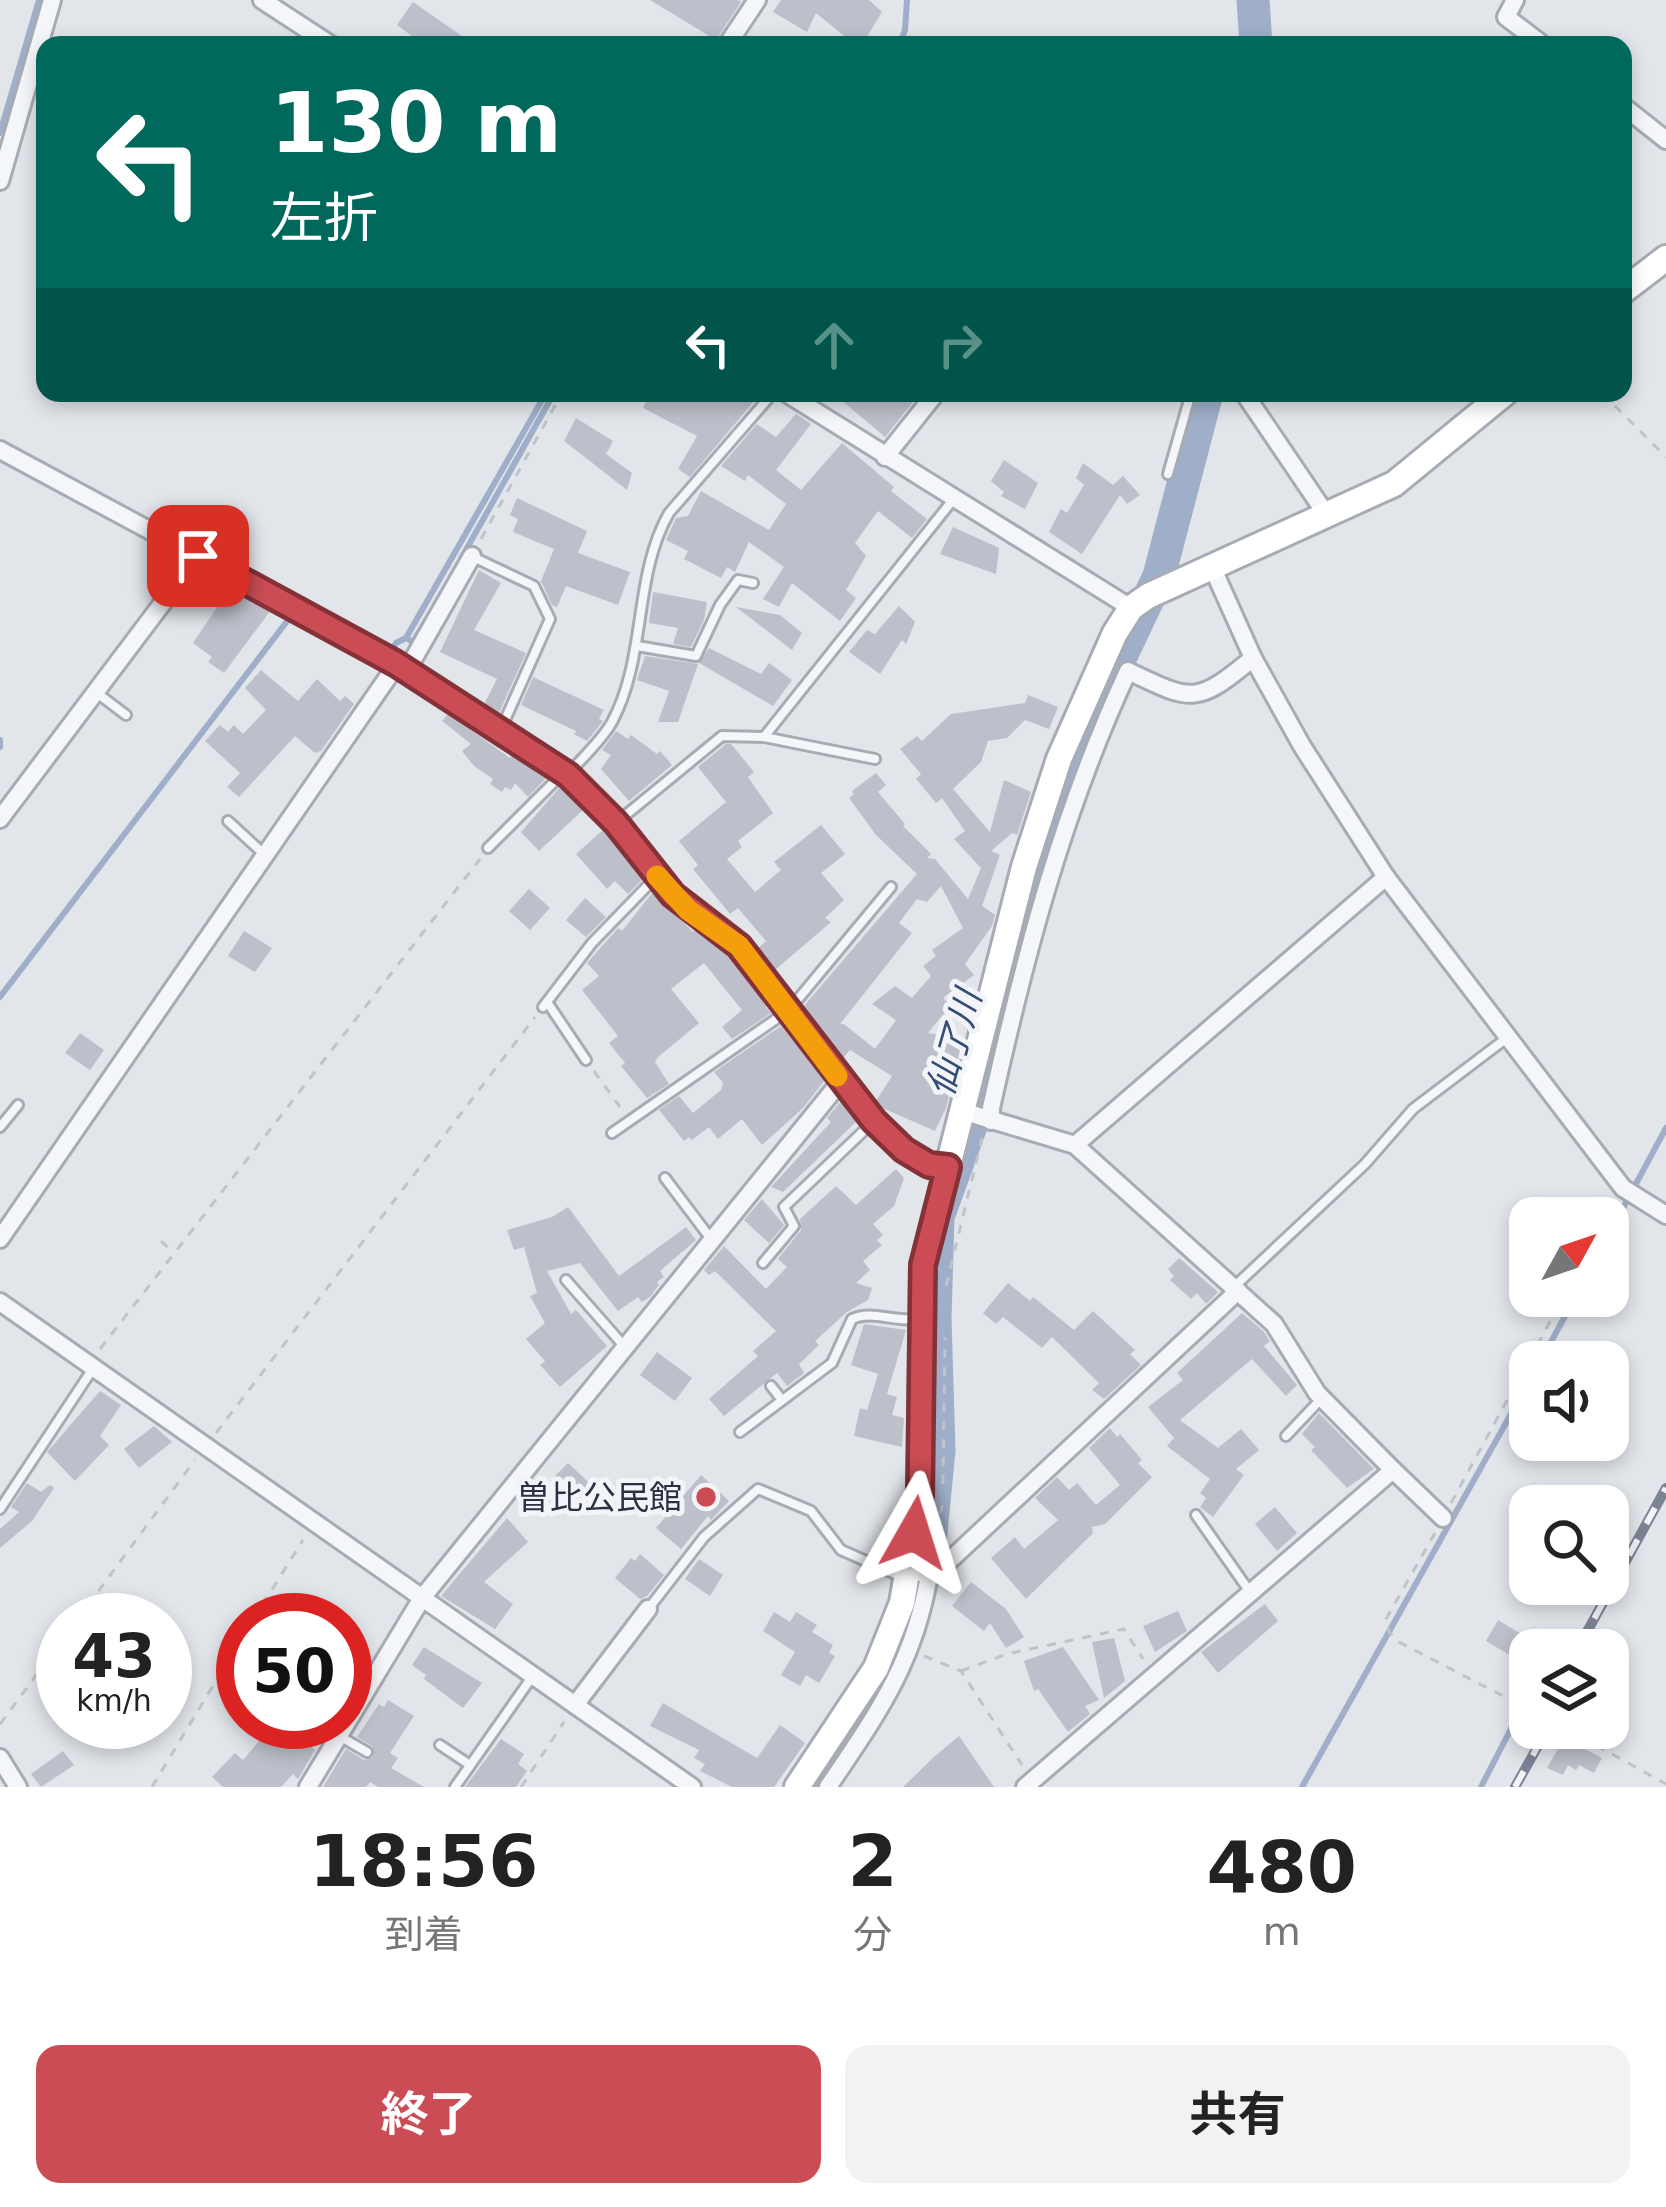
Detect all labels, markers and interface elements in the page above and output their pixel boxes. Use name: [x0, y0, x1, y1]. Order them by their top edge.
text: 130 m: [270, 74, 562, 172]
icon: left: [72, 84, 228, 240]
text: 左折: [270, 187, 378, 250]
icon: left: [675, 312, 741, 378]
icon: ahead: [801, 312, 867, 378]
icon: right: [927, 312, 993, 378]
pin: [147, 505, 249, 607]
icon: arrive: [165, 523, 231, 589]
water label: 仙了川: [920, 982, 990, 1101]
north arrow: [1509, 1197, 1629, 1317]
map controls: [1509, 1197, 1629, 1749]
button: sound: [1509, 1341, 1629, 1461]
position arrow: [851, 1470, 977, 1596]
place label: 曽比公民館: [517, 1478, 682, 1517]
marker: 曽比公民館: [693, 1484, 719, 1510]
button: search: [1509, 1485, 1629, 1605]
speed limit sign: 50: [216, 1593, 372, 1749]
text: 43: [72, 1621, 156, 1691]
button: layers: [1509, 1629, 1629, 1749]
text: km/h: [76, 1683, 152, 1718]
text: 18:56: [309, 1819, 538, 1903]
text: 2: [847, 1819, 897, 1903]
text: 480: [1207, 1825, 1357, 1909]
text: m: [1263, 1909, 1301, 1954]
text: 到着: [385, 1912, 463, 1957]
text: 分: [853, 1912, 892, 1957]
button: 終了: [36, 2045, 821, 2183]
button: 共有: [845, 2045, 1630, 2183]

